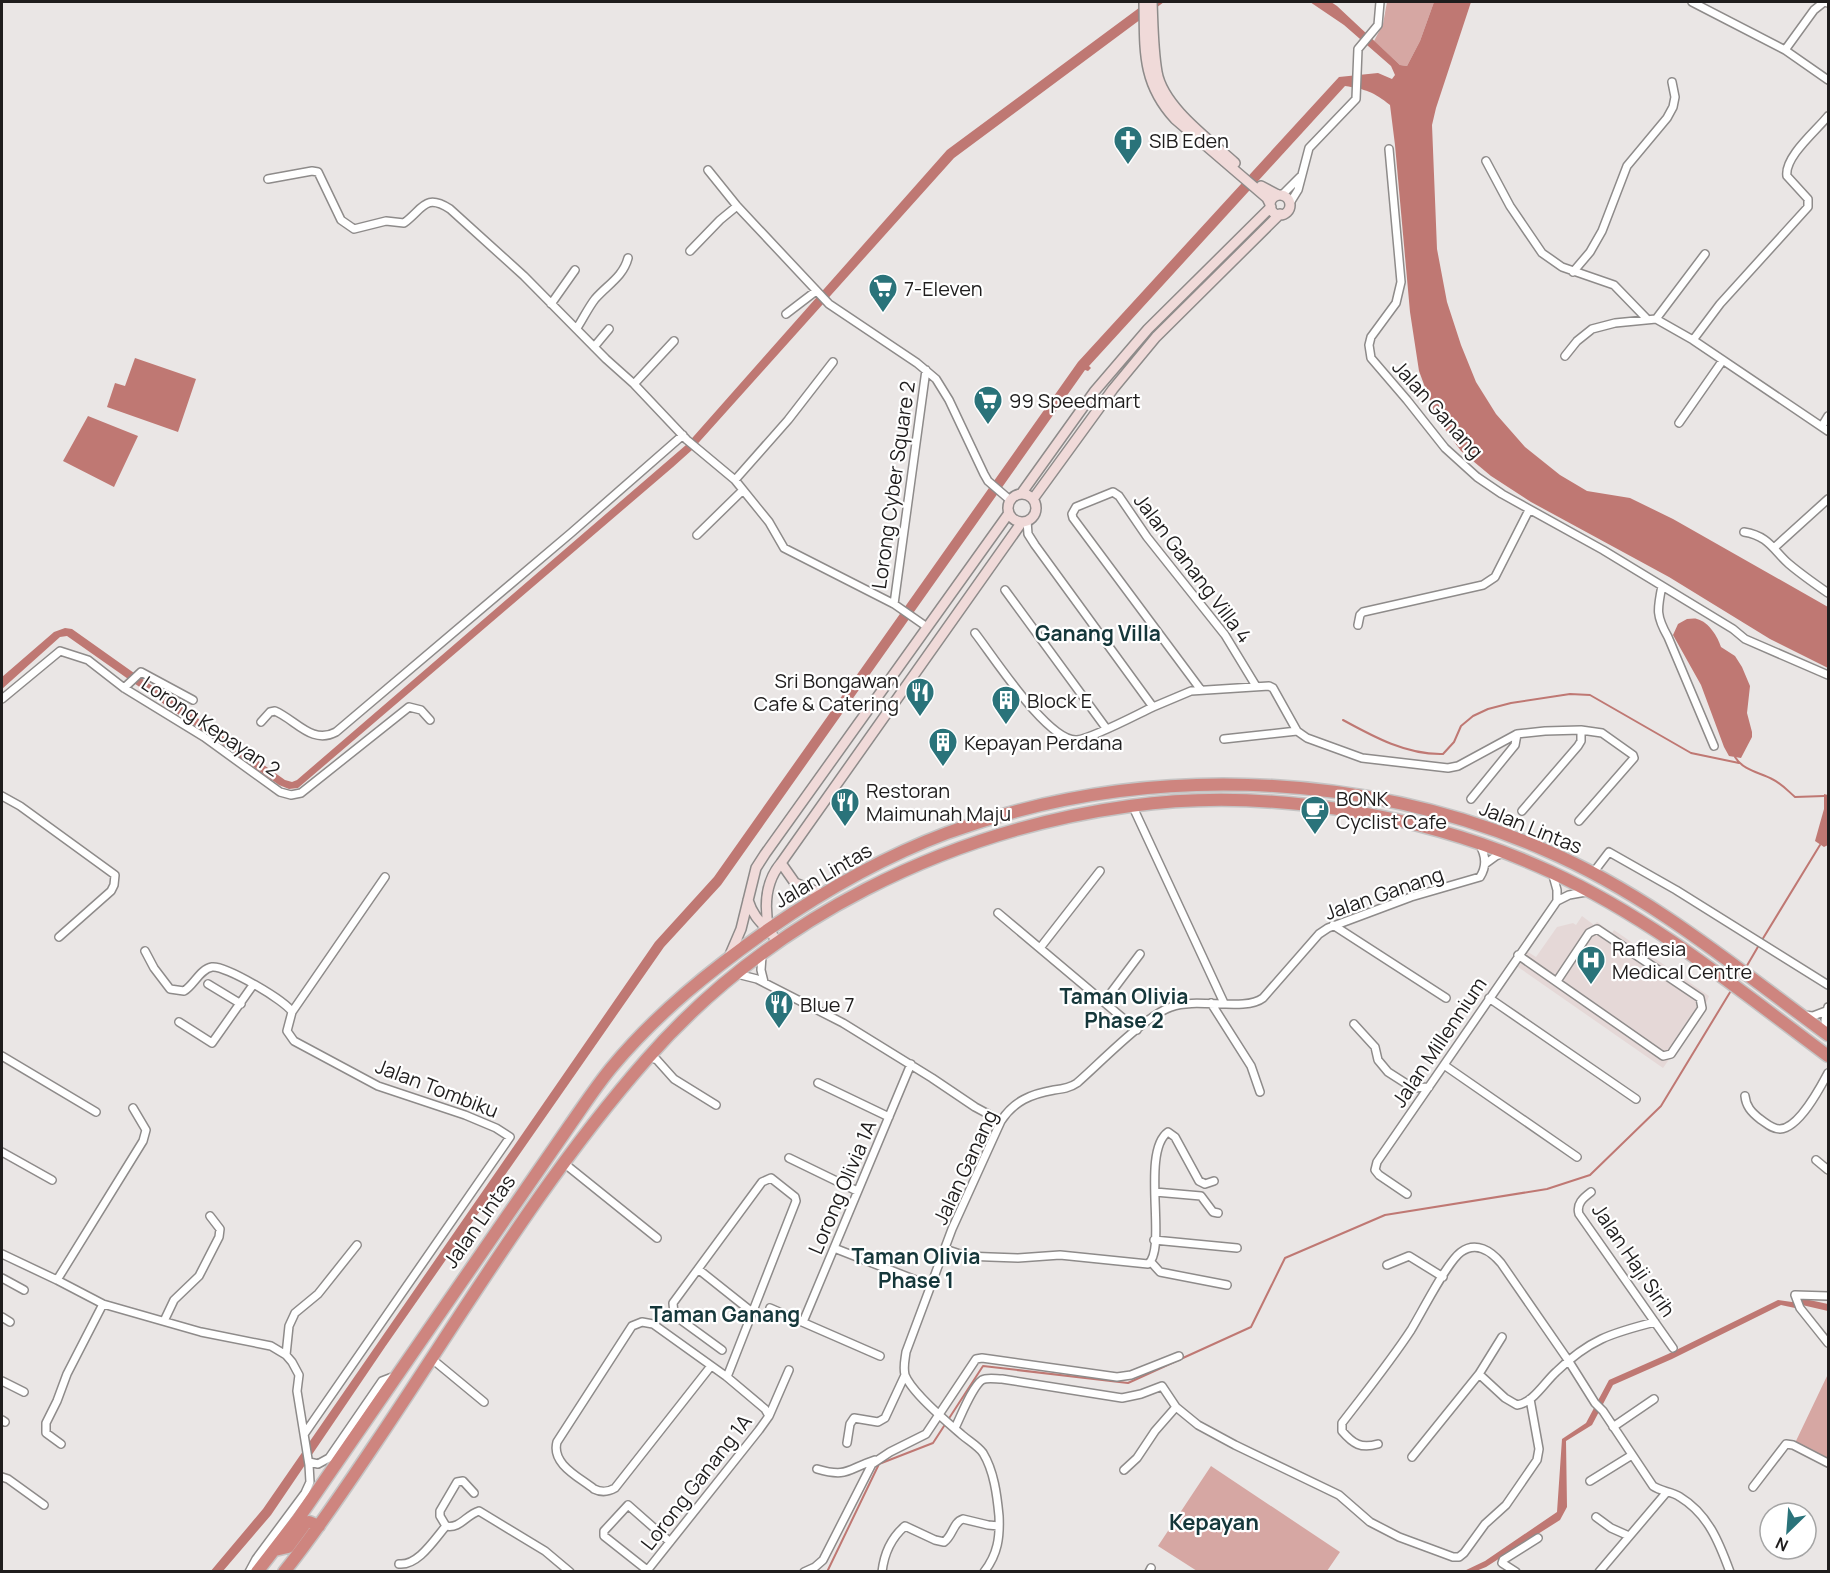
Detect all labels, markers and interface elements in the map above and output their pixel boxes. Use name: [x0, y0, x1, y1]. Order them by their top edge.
church icon: SIB Eden: [1112, 124, 1144, 166]
place label: SIB Eden: [1149, 127, 1229, 154]
supermarket icon: 7-Eleven: [867, 272, 899, 314]
place label: 7-Eleven: [904, 275, 983, 302]
street label: Jalan Ganang: [1386, 354, 1490, 464]
street label: Lorong Cyber Square 2: [865, 379, 921, 591]
supermarket icon: 99 Speedmart: [972, 384, 1004, 426]
place label: 99 Speedmart: [1009, 387, 1141, 414]
street label: Jalan Ganang Villa 4: [1128, 488, 1258, 648]
district label: Ganang Villa: [1035, 619, 1161, 647]
place label: Sri Bongawan Cafe & Catering: [754, 667, 899, 717]
street label: Lorong Kepayan 2: [136, 670, 286, 782]
restaurant icon: Sri Bongawan Cafe & Catering: [904, 676, 936, 718]
building icon: Block E: [990, 684, 1022, 726]
place label: Block E: [1027, 687, 1092, 714]
building icon: Kepayan Perdana: [927, 726, 959, 768]
place label: Kepayan Perdana: [964, 729, 1123, 756]
place label: Restoran Maimunah Maju: [866, 777, 1011, 827]
place label: BONK Cyclist Cafe: [1336, 785, 1447, 835]
restaurant icon: Restoran Maimunah Maju: [829, 786, 861, 828]
cafe icon: BONK Cyclist Cafe: [1299, 794, 1331, 836]
street label: Jalan Lintas: [1476, 794, 1586, 860]
street label: Jalan Lintas: [769, 836, 877, 914]
street label: Jalan Ganang: [1321, 860, 1447, 926]
place label: Raflesia Medical Centre: [1612, 935, 1752, 985]
hospital icon: Raflesia Medical Centre: [1575, 944, 1607, 986]
street label: Jalan Millennium: [1385, 972, 1493, 1112]
district label: Taman Olivia Phase 2: [1060, 982, 1188, 1034]
restaurant icon: Blue 7: [763, 988, 795, 1030]
place label: Blue 7: [800, 991, 855, 1018]
street label: Jalan Tombiku: [372, 1052, 502, 1124]
street label: Jalan Ganang: [927, 1105, 1003, 1229]
street label: Lorong Olivia 1A: [802, 1116, 882, 1258]
street label: Jalan Lintas: [437, 1169, 521, 1273]
street label: Jalan Haji Sirih: [1586, 1198, 1682, 1322]
district label: Taman Olivia Phase 1: [852, 1242, 980, 1294]
district label: Taman Ganang: [650, 1300, 800, 1328]
street label: Lorong Ganang 1A: [635, 1408, 758, 1555]
north arrow: [1758, 1501, 1818, 1561]
district label: Kepayan: [1169, 1507, 1259, 1537]
text: N: [1772, 1532, 1792, 1557]

